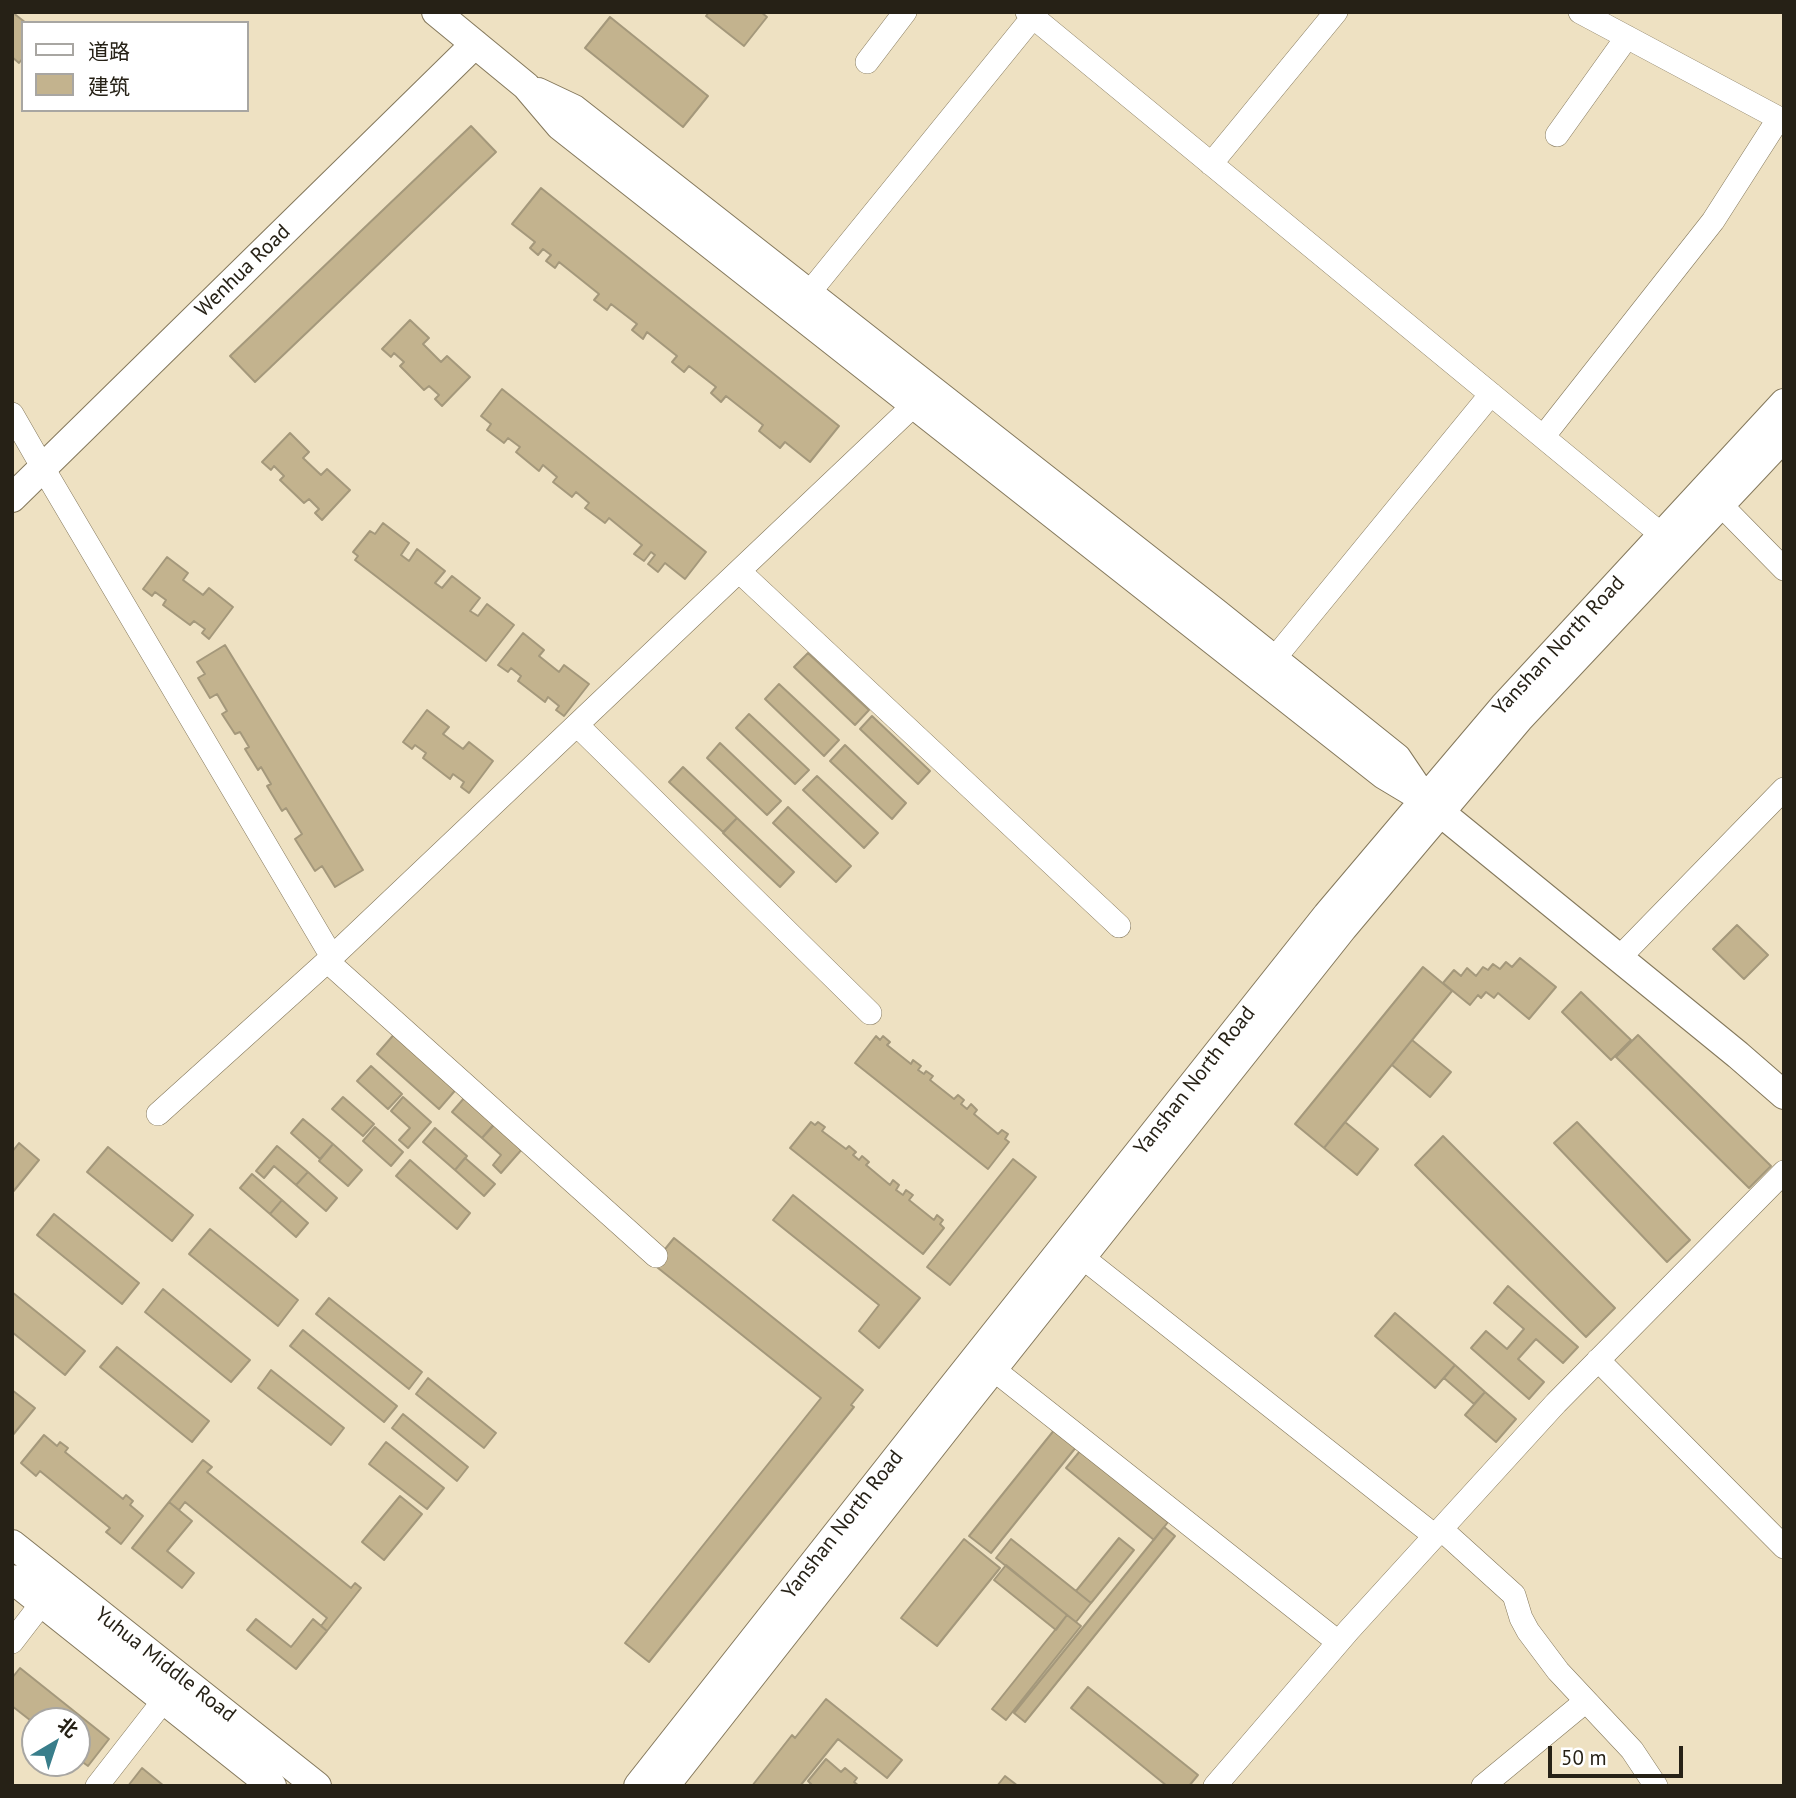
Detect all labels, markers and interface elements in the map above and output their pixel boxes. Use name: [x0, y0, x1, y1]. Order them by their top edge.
legend: [21, 21, 248, 112]
text: 道路: [88, 38, 130, 65]
text: 建筑: [88, 73, 130, 100]
street label: Wenhua Road: [190, 220, 296, 322]
street label: Yanshan North Road: [1488, 571, 1630, 721]
street label: Yanshan North Road: [1129, 1002, 1261, 1160]
street label: Yanshan North Road: [777, 1446, 909, 1604]
street label: Yuhua Middle Road: [89, 1602, 241, 1728]
north arrow: [21, 1707, 91, 1777]
text: 北: [53, 1712, 83, 1743]
scale bar: [1551, 1731, 1686, 1775]
text: 50 m: [1561, 1744, 1607, 1771]

